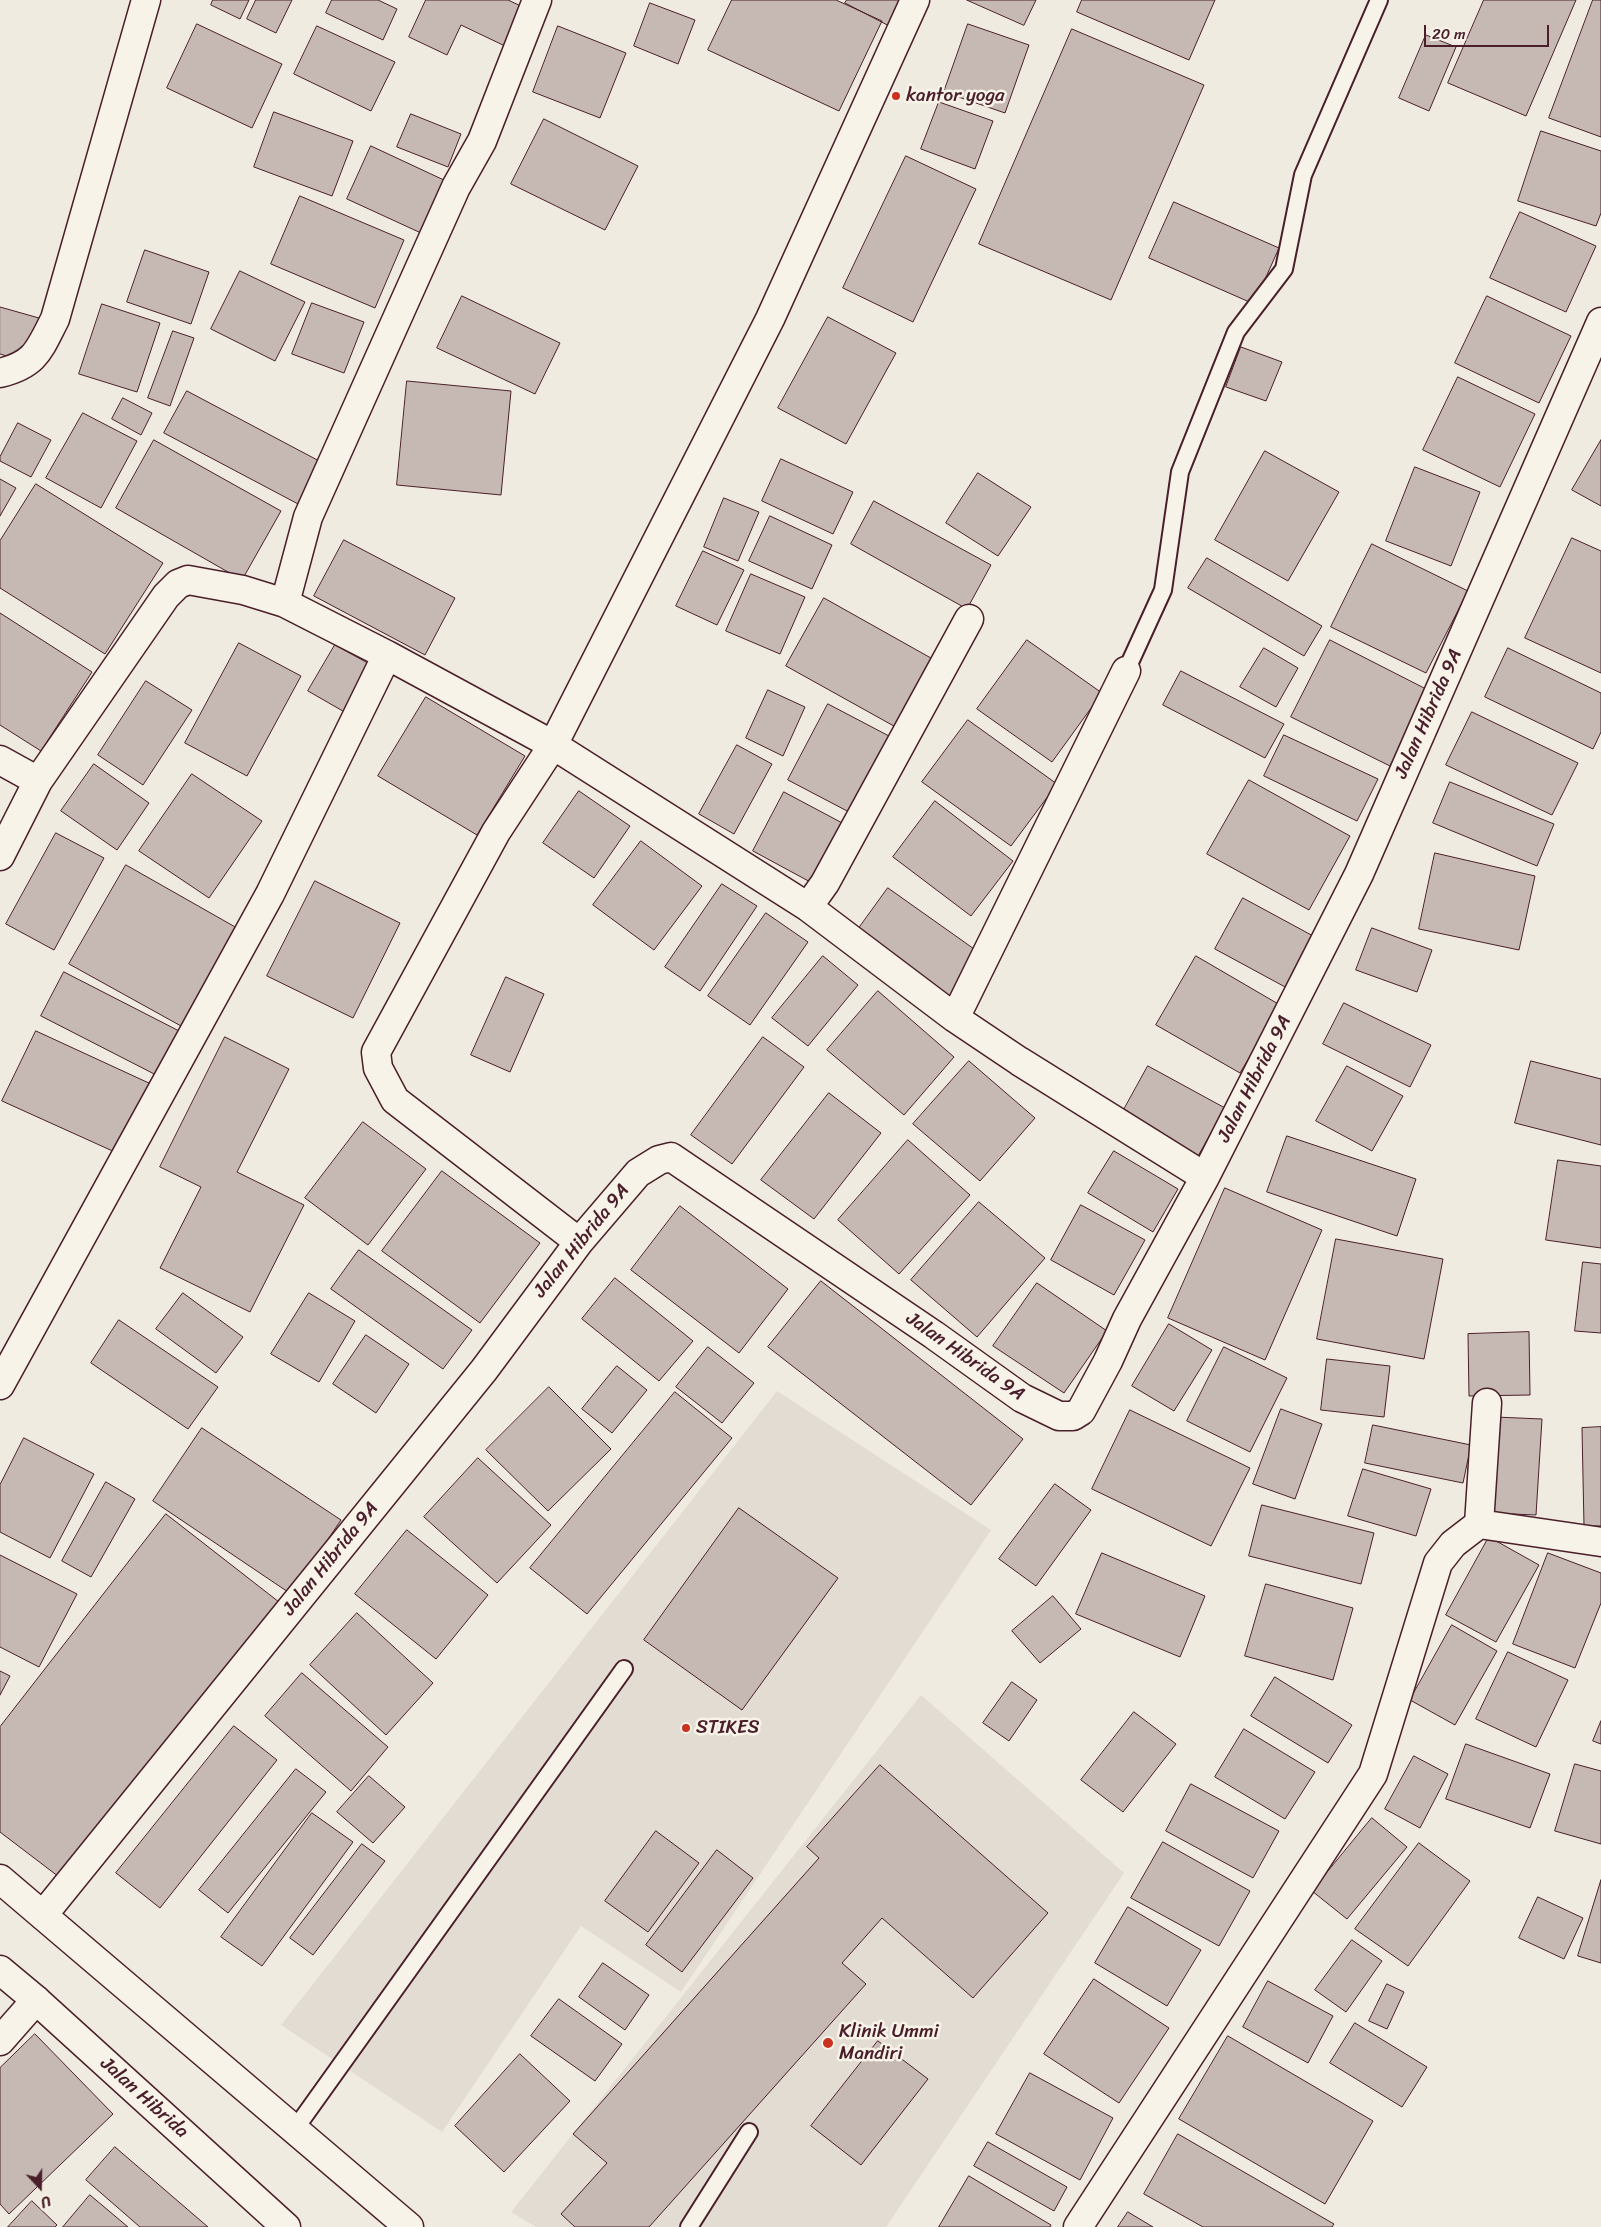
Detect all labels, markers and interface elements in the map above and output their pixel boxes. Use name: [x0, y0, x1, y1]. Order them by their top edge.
scale bar: [1426, 15, 1551, 47]
text: 20 m: [1432, 21, 1466, 47]
place label: kantor yoga: [906, 85, 1005, 107]
marker: kantor yoga: [890, 90, 902, 102]
street label: Jalan Hibrida 9A: [1390, 646, 1468, 782]
street label: Jalan Hibrida 9A: [1213, 1012, 1297, 1146]
street label: Jalan Hibrida 9A: [529, 1180, 635, 1302]
street label: Jalan Hibrida 9A: [901, 1308, 1029, 1406]
street label: Jalan Hibrida 9A: [278, 1498, 384, 1620]
place label: STIKES: [696, 1717, 759, 1739]
marker: STIKES: [680, 1722, 692, 1734]
place label: Klinik Ummi Mandiri: [839, 2021, 939, 2065]
marker: Klinik Ummi Mandiri: [821, 2036, 835, 2050]
street label: Jalan Hibrida: [95, 2053, 193, 2143]
north arrow: [15, 2162, 65, 2212]
text: U: [37, 2188, 54, 2215]

